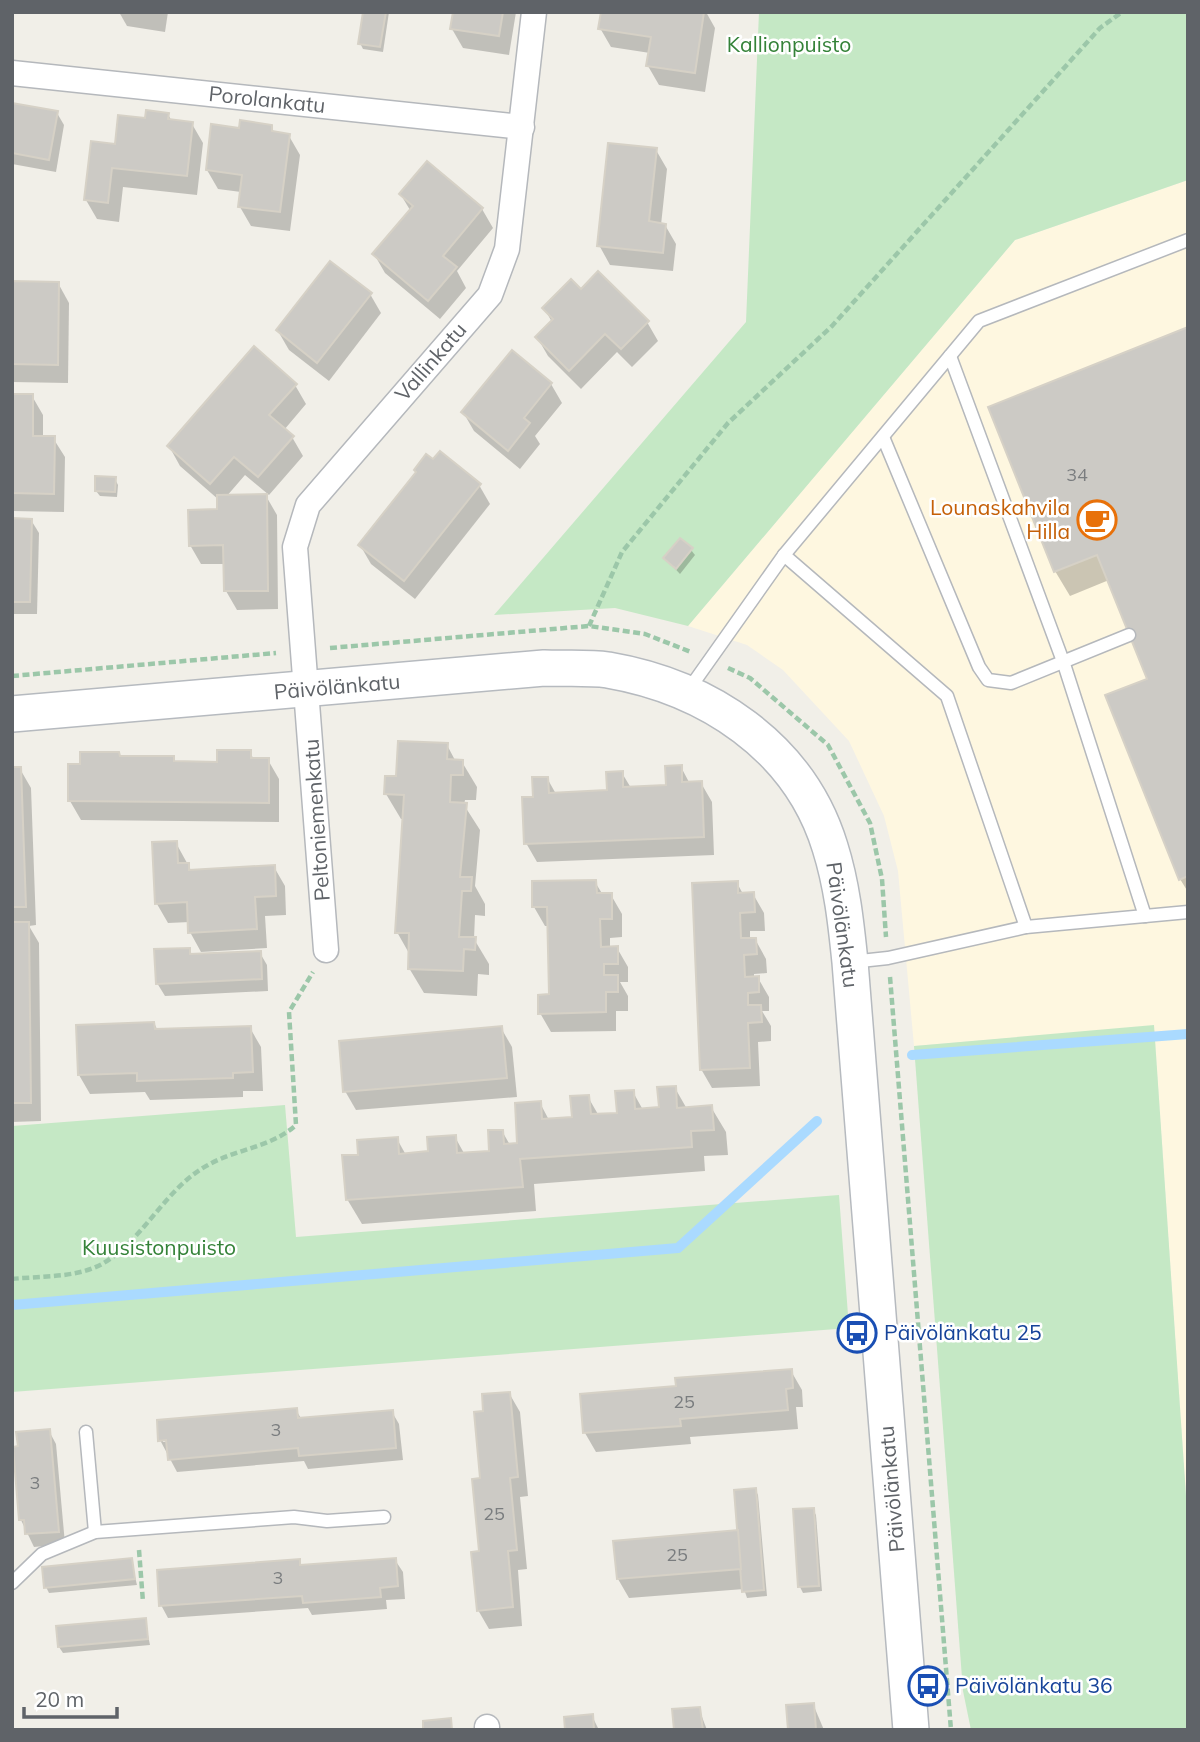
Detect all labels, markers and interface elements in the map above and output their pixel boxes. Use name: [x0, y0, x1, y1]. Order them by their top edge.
park label: Kallionpuisto: [727, 31, 851, 57]
street label: Porolankatu: [207, 80, 327, 118]
street label: Vallinkatu: [389, 317, 472, 406]
house number: 34: [1066, 463, 1088, 486]
place label: Lounaskahvila Hilla: [930, 494, 1070, 544]
cafe icon: Lounaskahvila Hilla: [1076, 499, 1118, 541]
street label: Päivölänkatu: [273, 668, 401, 704]
street label: Peltoniemenkatu: [297, 738, 335, 902]
street label: Päivölänkatu: [821, 860, 865, 990]
park label: Kuusistonpuisto: [82, 1234, 236, 1260]
bus stop icon: Päivölänkatu 25: [836, 1312, 878, 1354]
place label: Päivölänkatu 25: [884, 1319, 1042, 1345]
house number: 25: [673, 1390, 695, 1413]
house number: 3: [271, 1418, 281, 1441]
street label: Päivölänkatu: [873, 1425, 909, 1553]
house number: 3: [30, 1471, 40, 1494]
house number: 25: [483, 1502, 505, 1525]
house number: 25: [666, 1543, 688, 1566]
house number: 3: [273, 1566, 283, 1589]
bus stop icon: Päivölänkatu 36: [907, 1665, 949, 1707]
place label: Päivölänkatu 36: [955, 1672, 1113, 1698]
scale bar: [24, 1676, 117, 1720]
text: 20 m: [35, 1686, 84, 1712]

